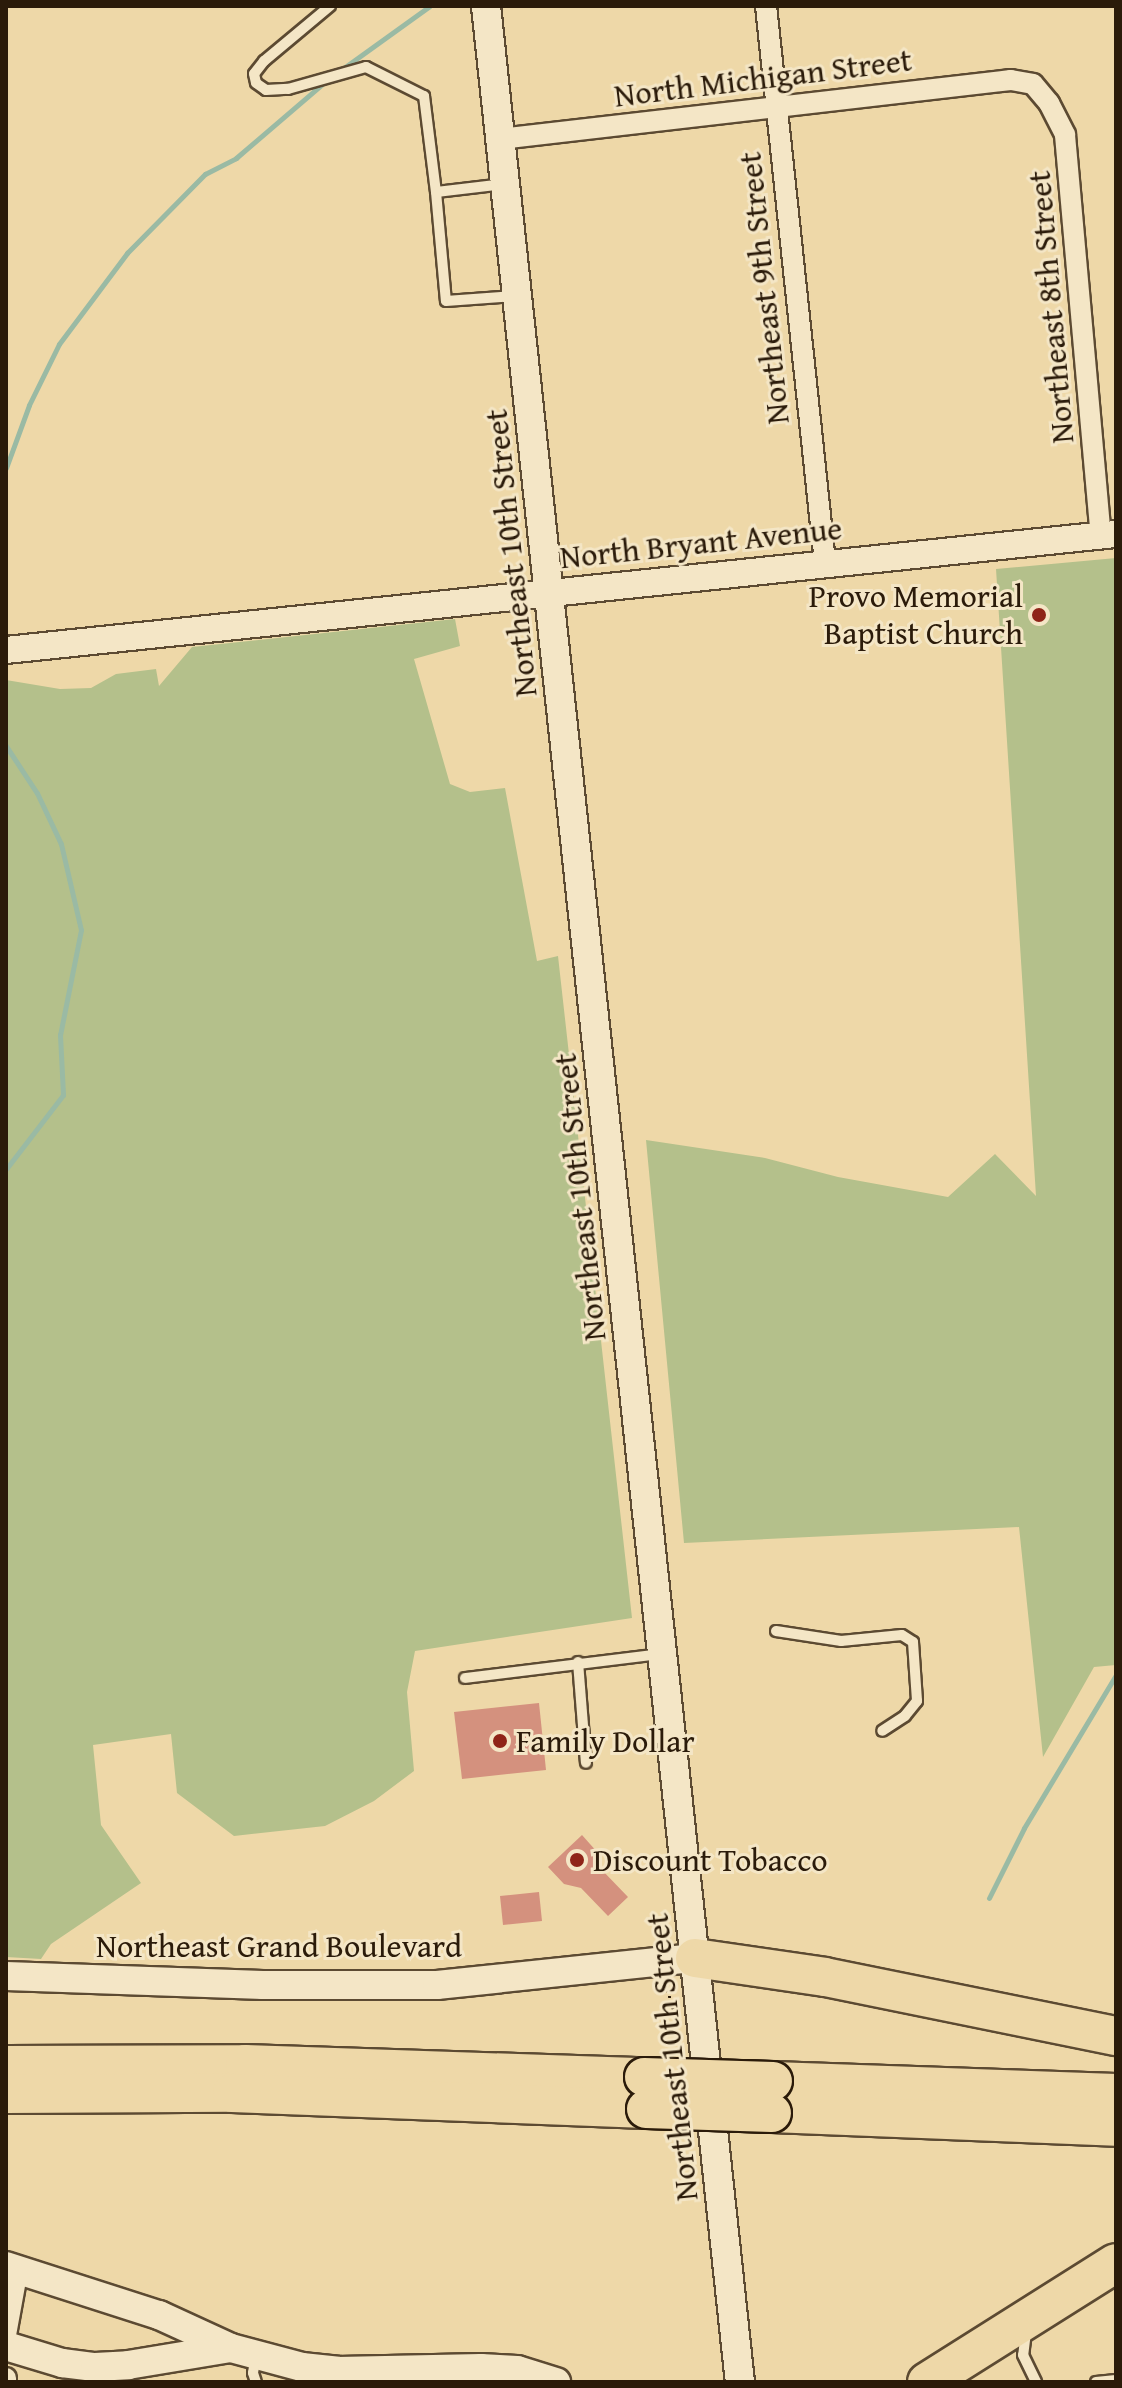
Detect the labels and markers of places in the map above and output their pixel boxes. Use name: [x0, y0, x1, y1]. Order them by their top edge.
place label: Provo Memorial Baptist Church: [809, 578, 1023, 653]
marker: Provo Memorial Baptist Church: [1030, 606, 1048, 624]
place label: Family Dollar: [516, 1722, 695, 1760]
marker: Family Dollar: [491, 1732, 509, 1750]
place label: Discount Tobacco: [593, 1841, 828, 1879]
marker: Discount Tobacco: [568, 1851, 586, 1869]

